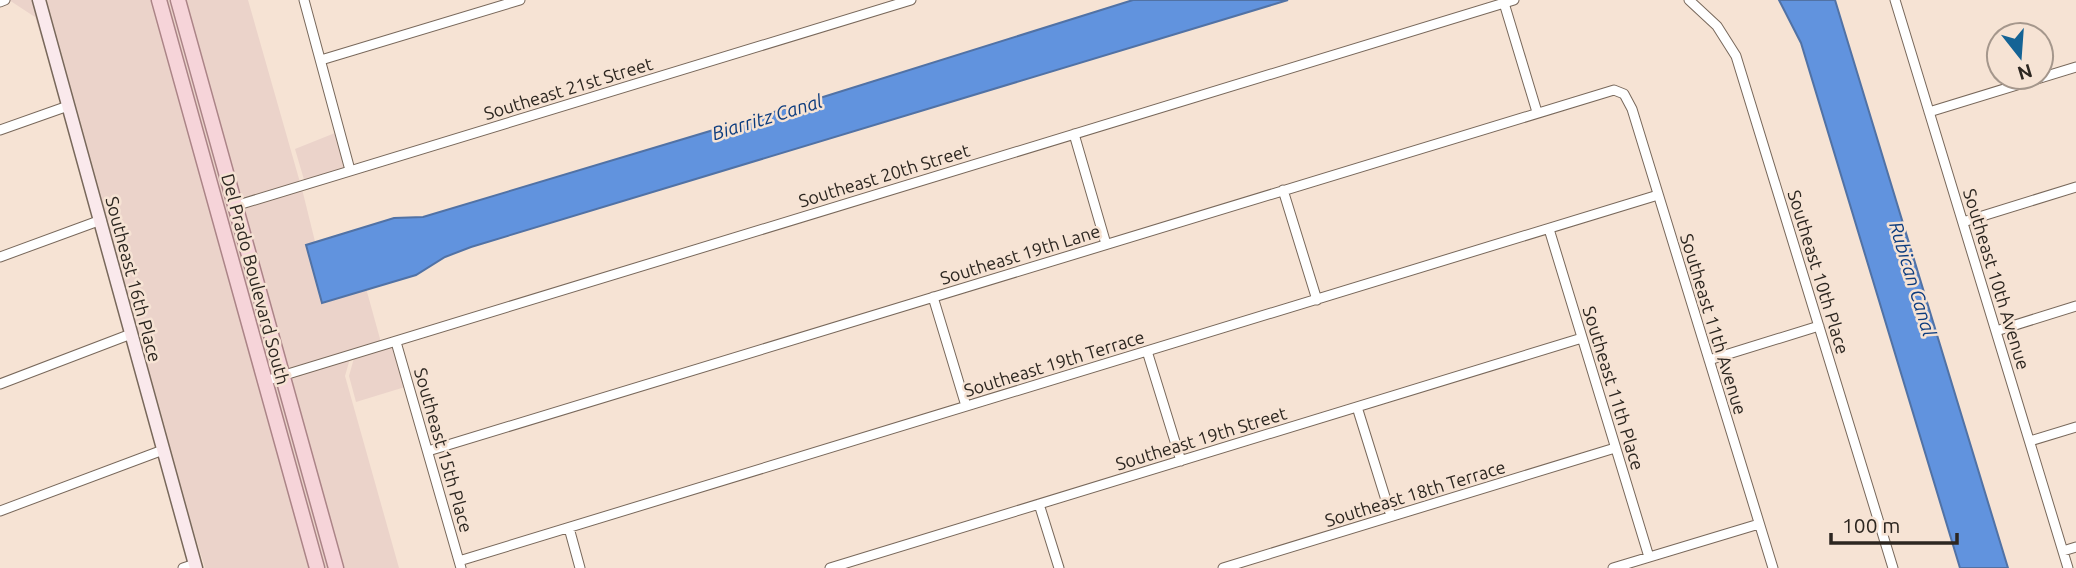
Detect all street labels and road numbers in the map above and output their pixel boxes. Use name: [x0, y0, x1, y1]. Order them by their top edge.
street label: Southeast 21st Street: [481, 53, 655, 123]
street label: Southeast 20th Street: [796, 139, 972, 211]
street label: Del Prado Boulevard South: [218, 171, 294, 387]
street label: Southeast 10th Avenue: [1960, 186, 2034, 372]
street label: Southeast 10th Place: [1784, 188, 1854, 356]
street label: Southeast 16th Place: [102, 194, 166, 364]
street label: Southeast 19th Lane: [938, 220, 1102, 288]
street label: Southeast 11th Avenue: [1677, 231, 1751, 417]
street label: Southeast 11th Place: [1579, 304, 1649, 472]
street label: Southeast 19th Terrace: [961, 326, 1147, 400]
street label: Southeast 15th Place: [411, 365, 477, 535]
street label: Southeast 19th Street: [1113, 402, 1289, 474]
street label: Southeast 18th Terrace: [1322, 456, 1508, 530]

